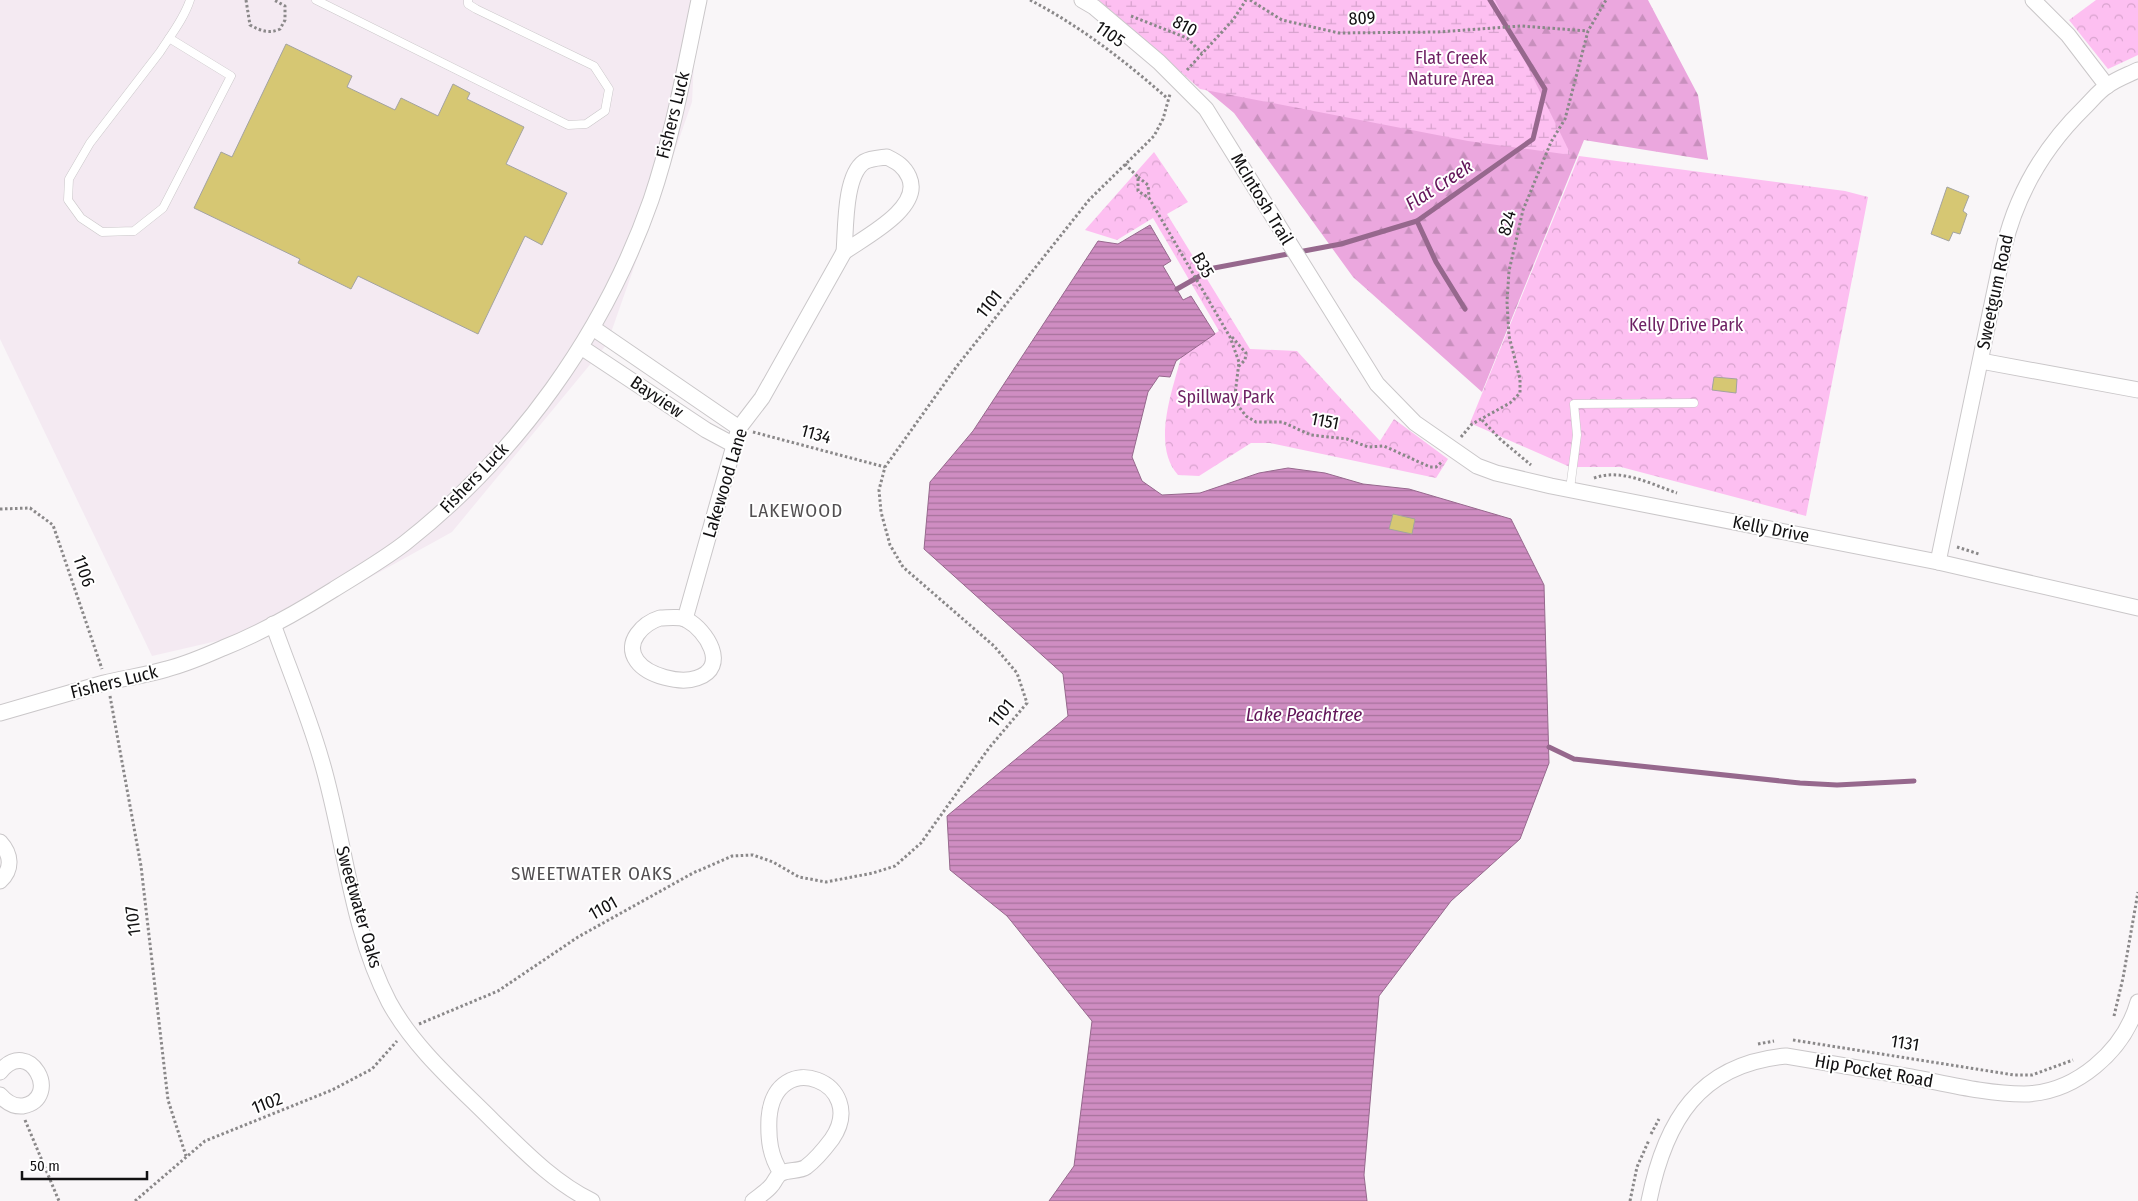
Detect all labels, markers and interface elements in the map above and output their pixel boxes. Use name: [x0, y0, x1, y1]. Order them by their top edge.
street label: 809: [1348, 6, 1376, 30]
street label: 810: [1169, 10, 1201, 42]
street label: 1105: [1091, 16, 1129, 52]
park label: Flat Creek Nature Area: [1408, 47, 1495, 90]
street label: Fishers Luck: [652, 69, 695, 161]
street label: McIntosh Trail: [1226, 149, 1298, 249]
water label: Flat Creek: [1401, 155, 1477, 215]
street label: 824: [1493, 208, 1521, 238]
street label: Sweetgum Road: [1972, 232, 2018, 352]
street label: B35: [1187, 248, 1219, 282]
street label: 1101: [971, 286, 1007, 322]
park label: Kelly Drive Park: [1629, 314, 1744, 336]
street label: Bayview: [626, 371, 688, 423]
park label: Spillway Park: [1178, 386, 1275, 408]
street label: 1151: [1309, 408, 1341, 434]
street label: 1134: [798, 419, 834, 449]
street label: Lakewood Lane: [698, 425, 752, 540]
street label: Fishers Luck: [435, 438, 513, 518]
district label: LAKEWOOD: [749, 499, 843, 522]
street label: Kelly Drive: [1731, 511, 1811, 547]
street label: 1106: [68, 552, 100, 590]
street label: Fishers Luck: [68, 660, 160, 703]
street label: 1101: [983, 695, 1019, 731]
water label: Lake Peachtree: [1246, 703, 1362, 726]
street label: Sweetwater Oaks: [331, 844, 387, 971]
district label: SWEETWATER OAKS: [511, 862, 673, 885]
street label: 1101: [585, 891, 621, 925]
street label: 1107: [120, 905, 146, 937]
street label: 1131: [1889, 1030, 1921, 1056]
street label: Hip Pocket Road: [1813, 1050, 1935, 1092]
street label: 1102: [249, 1087, 285, 1119]
scale bar: [22, 1148, 148, 1180]
text: 50 m: [30, 1157, 60, 1175]

